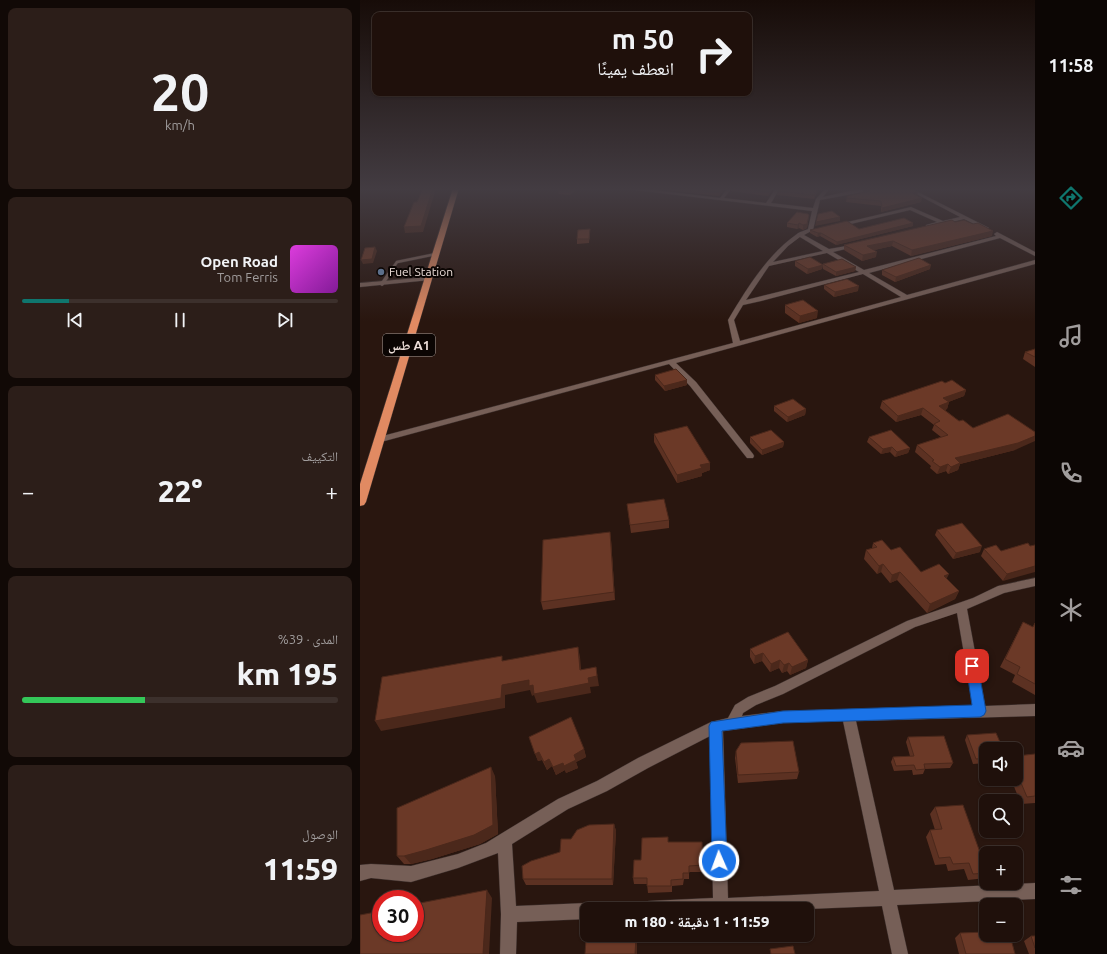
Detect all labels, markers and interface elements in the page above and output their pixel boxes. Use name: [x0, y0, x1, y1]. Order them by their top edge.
text: 50 m: [612, 23, 674, 54]
icon: right: [688, 28, 740, 80]
text: 11:58: [1048, 55, 1094, 75]
text: انعطف يمينًا: [597, 58, 674, 78]
text: 20: [151, 63, 209, 121]
text: km/h: [165, 118, 195, 132]
icon: directions: [1057, 184, 1085, 212]
text: Open Road: [201, 253, 278, 270]
place label: Fuel Station: [389, 265, 453, 278]
marker: Fuel Station: [376, 267, 386, 277]
text: Tom Ferris: [217, 270, 278, 284]
icon: previous: [64, 309, 86, 331]
icon: pause: [169, 309, 191, 331]
icon: next: [274, 309, 296, 331]
icon: music: [1057, 322, 1085, 350]
road number: طس A1: [383, 334, 435, 356]
text: التكييف: [302, 449, 338, 463]
icon: phone: [1057, 459, 1085, 487]
text: 22°: [158, 474, 202, 508]
text: −: [22, 479, 34, 504]
text: +: [326, 479, 338, 504]
icon: climate: [1057, 596, 1085, 624]
text: المدى · 39%: [278, 632, 338, 646]
pin: [955, 649, 989, 683]
icon: arrive: [961, 655, 983, 677]
text: 195 km: [237, 657, 338, 691]
icon: car: [1057, 734, 1085, 762]
map controls: [979, 742, 1023, 942]
button: sound: [979, 742, 1023, 786]
button: search: [979, 794, 1023, 838]
text: الوصول: [302, 827, 338, 841]
position arrow: [698, 840, 740, 882]
button: +: [979, 846, 1023, 890]
text: 11:59: [263, 852, 338, 886]
icon: filters: [1057, 871, 1085, 899]
speed limit sign: 30: [372, 890, 424, 942]
button: −: [979, 898, 1023, 942]
text: 11:59 · 1 دقيقة · 180 m: [625, 913, 769, 930]

